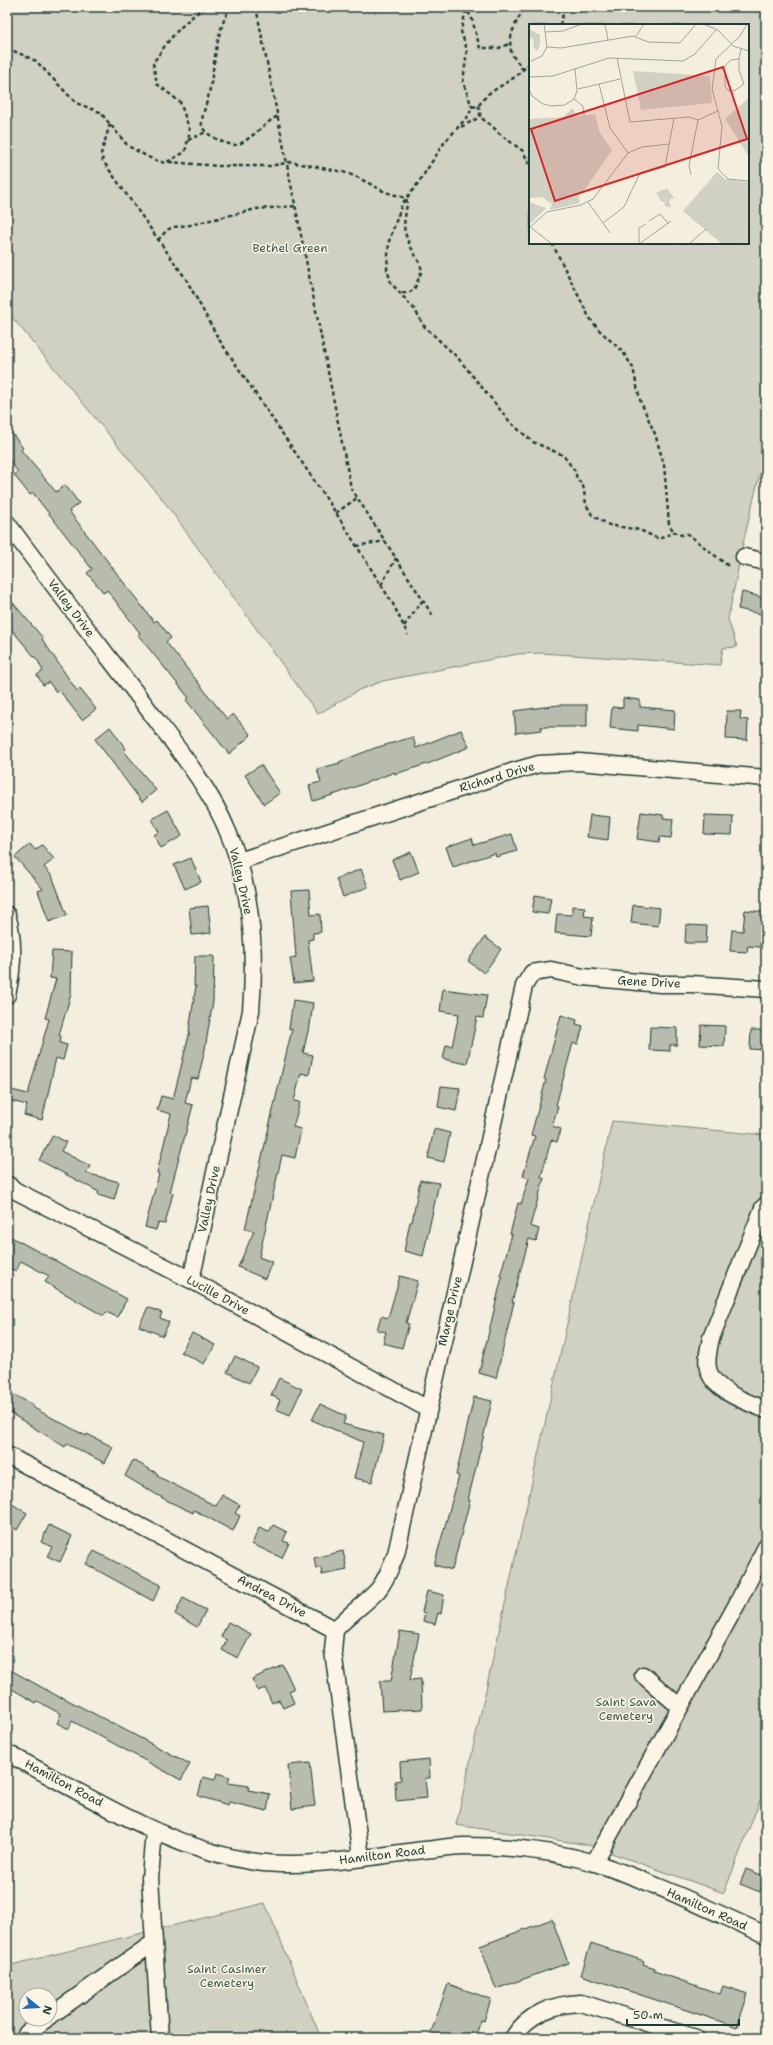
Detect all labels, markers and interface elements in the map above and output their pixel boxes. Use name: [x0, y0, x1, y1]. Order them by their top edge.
inset map: [529, 24, 749, 244]
park label: Bethel Green: [252, 240, 328, 256]
street label: Valley Drive: [44, 576, 98, 640]
street label: Richard Drive: [457, 758, 537, 796]
street label: Valley Drive: [225, 846, 257, 916]
street label: Gene Drive: [617, 972, 681, 992]
street label: Valley Drive: [194, 1164, 224, 1234]
street label: Lucille Drive: [184, 1272, 253, 1318]
street label: Marge Drive: [434, 1274, 466, 1348]
street label: Andrea Drive: [235, 1571, 310, 1621]
park label: Saint Sava Cemetery: [596, 1694, 657, 1724]
street label: Hamilton Road: [22, 1756, 106, 1811]
street label: Hamilton Road: [338, 1842, 426, 1868]
street label: Hamilton Road: [664, 1884, 750, 1934]
park label: Saint Casimer Cemetery: [187, 1961, 267, 1991]
north arrow: [18, 1987, 58, 2027]
scale bar: [627, 2001, 739, 2027]
text: N: [38, 2003, 56, 2017]
text: 50 m: [633, 2007, 663, 2023]

